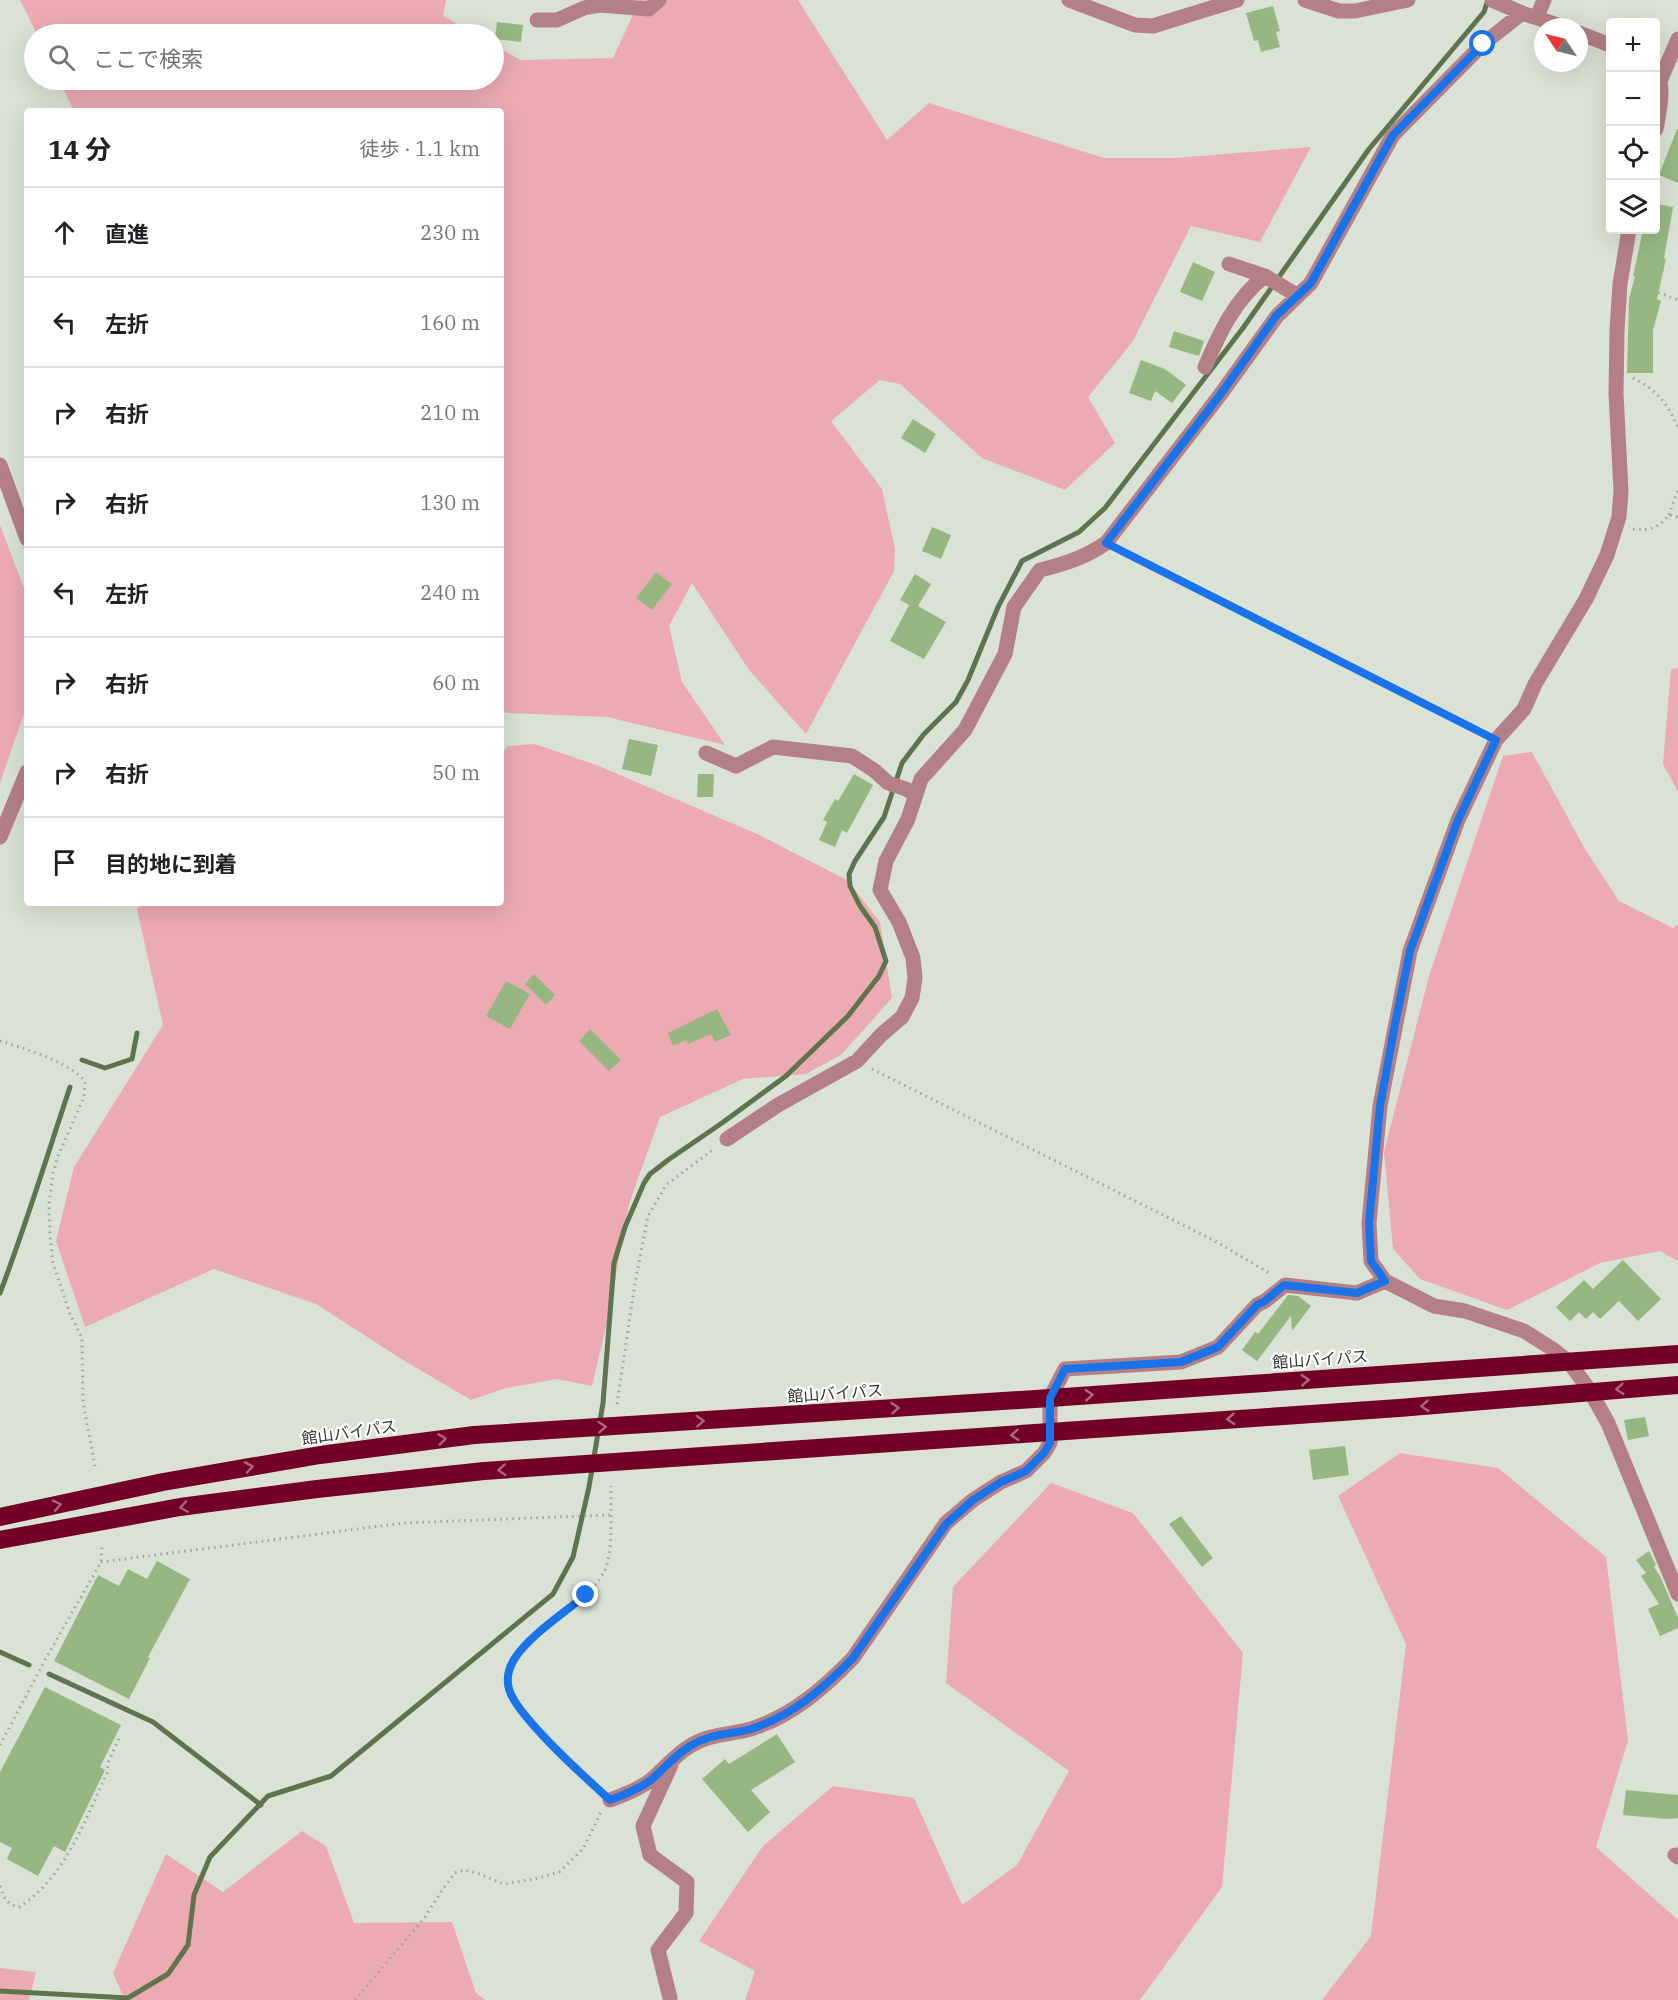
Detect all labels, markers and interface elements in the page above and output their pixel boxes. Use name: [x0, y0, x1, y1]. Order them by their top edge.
north arrow: [1534, 18, 1588, 72]
map controls: [1606, 18, 1660, 234]
button: +: [1606, 18, 1660, 72]
search box: [24, 24, 504, 90]
route start: [1469, 30, 1495, 56]
icon: search: [45, 41, 78, 74]
text: ここで検索: [93, 44, 203, 73]
button: −: [1606, 72, 1660, 126]
button: locate: [1606, 126, 1660, 180]
text: 14 分: [48, 132, 111, 166]
text: 徒歩 · 1.1 km: [360, 135, 480, 162]
button: layers: [1606, 180, 1660, 234]
icon: ahead: [48, 216, 81, 249]
text: 直進: [105, 219, 149, 248]
text: 230 m: [420, 219, 480, 246]
icon: left: [48, 306, 81, 339]
text: 左折: [105, 309, 149, 338]
text: 160 m: [420, 309, 480, 336]
icon: right: [48, 396, 81, 429]
text: 右折: [105, 399, 149, 428]
text: 210 m: [420, 399, 480, 426]
icon: right: [48, 486, 81, 519]
text: 右折: [105, 489, 149, 518]
text: 130 m: [420, 489, 480, 516]
icon: left: [48, 576, 81, 609]
text: 左折: [105, 579, 149, 608]
text: 240 m: [420, 579, 480, 606]
icon: right: [48, 666, 81, 699]
text: 右折: [105, 669, 149, 698]
text: 60 m: [432, 669, 480, 696]
icon: right: [48, 756, 81, 789]
text: 右折: [105, 759, 149, 788]
text: 50 m: [432, 759, 480, 786]
icon: arrive: [48, 846, 81, 879]
text: 目的地に到着: [105, 849, 237, 878]
street label: 館山バイパス: [1272, 1346, 1368, 1372]
one-way arrow: [1300, 1374, 1309, 1387]
street label: 館山バイパス: [787, 1380, 883, 1406]
one-way arrow: [1615, 1382, 1624, 1395]
one-way arrow: [1085, 1389, 1094, 1402]
one-way arrow: [1421, 1399, 1430, 1412]
one-way arrow: [890, 1402, 899, 1415]
one-way arrow: [1226, 1413, 1235, 1426]
street label: 館山バイパス: [300, 1415, 398, 1449]
one-way arrow: [696, 1415, 705, 1428]
one-way arrow: [597, 1421, 606, 1434]
one-way arrow: [1011, 1429, 1020, 1442]
one-way arrow: [437, 1434, 446, 1446]
one-way arrow: [244, 1462, 253, 1474]
one-way arrow: [498, 1463, 507, 1476]
one-way arrow: [52, 1499, 62, 1512]
one-way arrow: [179, 1501, 188, 1513]
route end: [572, 1581, 598, 1607]

